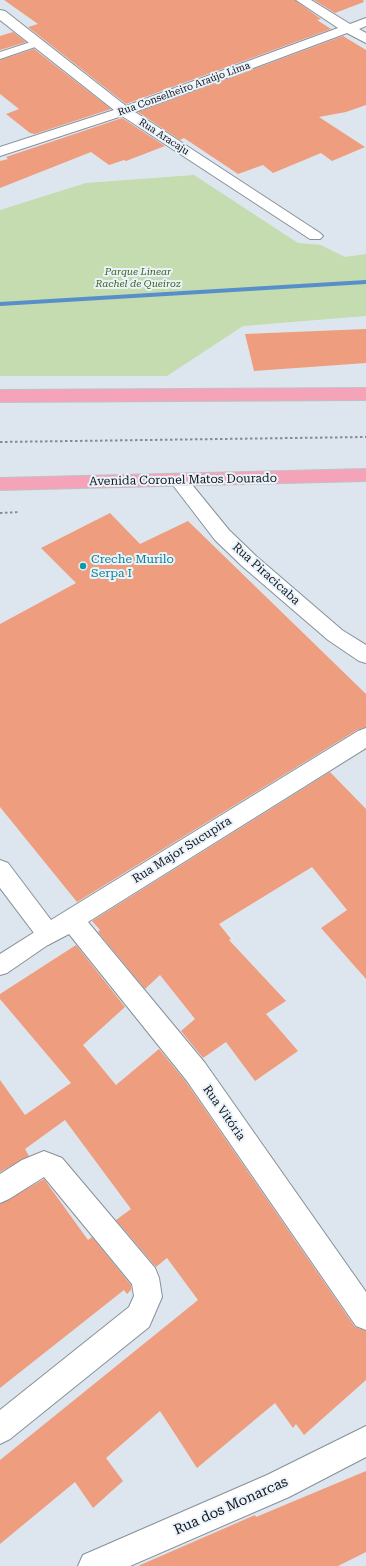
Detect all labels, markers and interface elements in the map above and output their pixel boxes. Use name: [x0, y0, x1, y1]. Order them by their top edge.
street label: Rua Conselheiro Araújo Lima: [116, 59, 252, 119]
street label: Rua Aracaju: [137, 116, 191, 158]
park label: Parque Linear Rachel de Queiroz: [95, 266, 181, 290]
street label: Avenida Coronel Matos Dourado: [89, 471, 277, 489]
street label: Rua Piracicaba: [229, 540, 303, 608]
place label: Creche Murilo Serpa I: [91, 552, 174, 580]
marker: Creche Murilo Serpa I: [78, 561, 88, 571]
street label: Rua Major Sucupira: [130, 814, 234, 886]
street label: Rua Vitória: [200, 1083, 248, 1143]
street label: Rua dos Monarcas: [171, 1473, 291, 1539]

